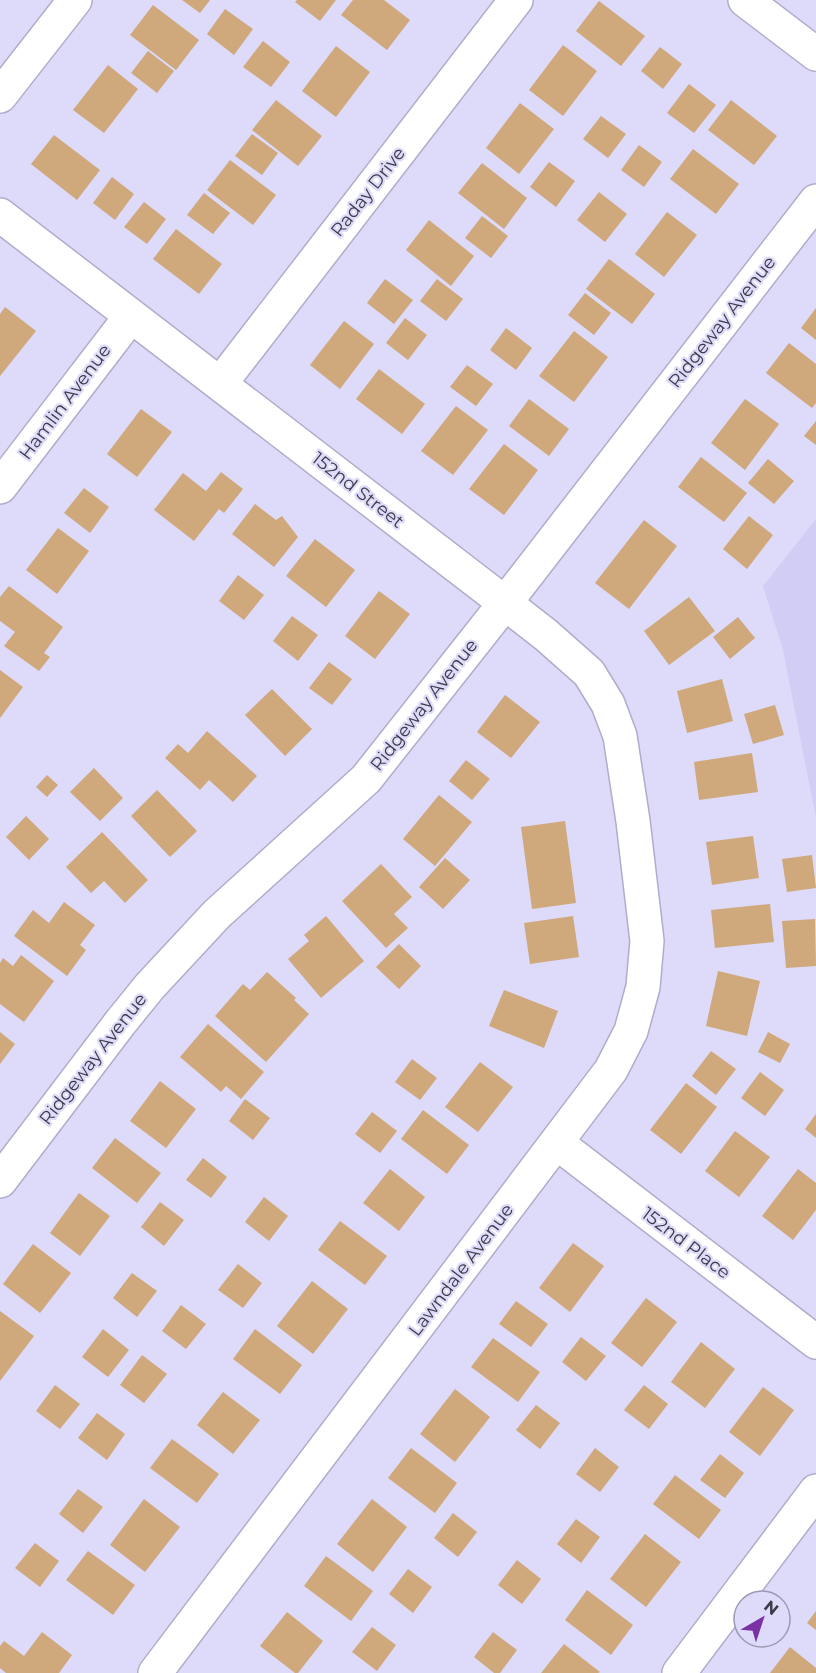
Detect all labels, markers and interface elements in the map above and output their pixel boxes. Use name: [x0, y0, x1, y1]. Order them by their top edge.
street label: Raday Drive: [326, 143, 410, 241]
street label: Ridgeway Avenue: [664, 252, 780, 392]
street label: Hamlin Avenue: [14, 340, 116, 464]
street label: 152nd Street: [308, 447, 408, 533]
street label: Ridgeway Avenue: [366, 635, 482, 775]
street label: Ridgeway Avenue: [35, 989, 151, 1129]
street label: Lawndale Avenue: [404, 1199, 518, 1341]
street label: 152nd Place: [637, 1203, 735, 1283]
north arrow: [732, 1589, 792, 1649]
text: N: [760, 1596, 782, 1619]

